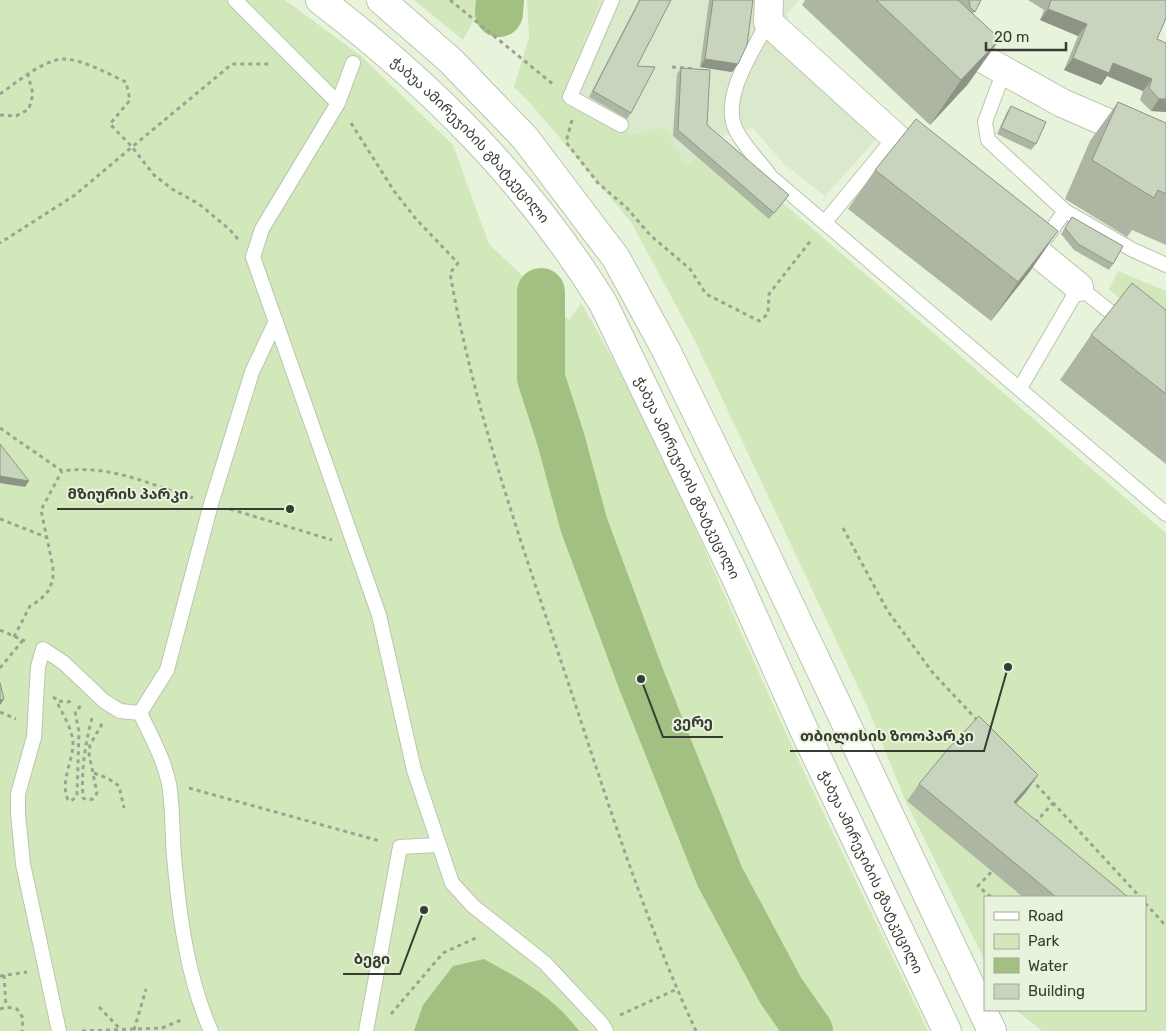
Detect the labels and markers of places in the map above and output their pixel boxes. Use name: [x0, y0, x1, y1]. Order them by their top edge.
callout: მზიურის პარკი: [57, 479, 198, 509]
callout: ვერე: [663, 707, 723, 737]
callout: თბილისის ზოოპარკი: [790, 721, 984, 751]
callout: ბეგი: [343, 944, 400, 974]

